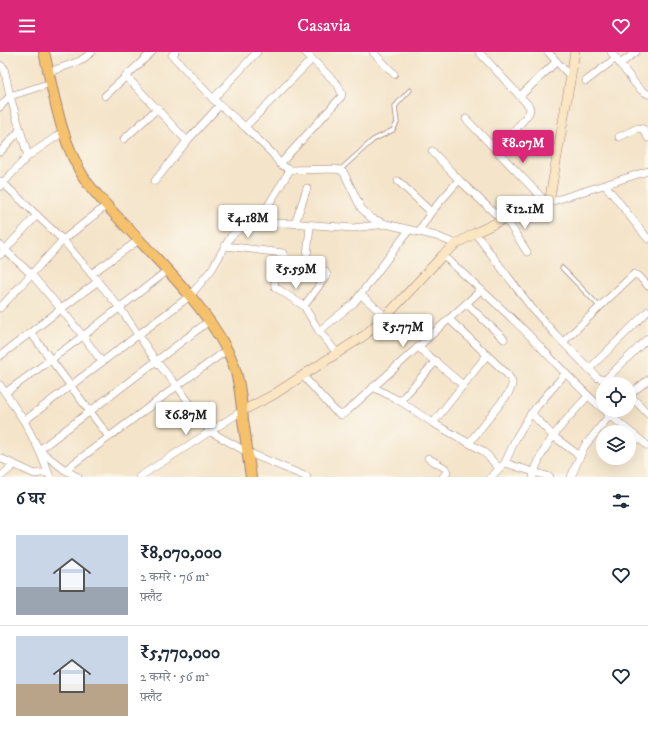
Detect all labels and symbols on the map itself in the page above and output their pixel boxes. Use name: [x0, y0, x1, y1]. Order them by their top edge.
pin: ₹8.07M: [490, 130, 556, 164]
pin: ₹12.1M: [492, 196, 558, 230]
pin: ₹4.18M: [215, 205, 281, 239]
pin: ₹5.59M: [263, 256, 329, 290]
pin: ₹5.77M: [370, 314, 436, 348]
pin: ₹6.87M: [153, 402, 219, 436]

